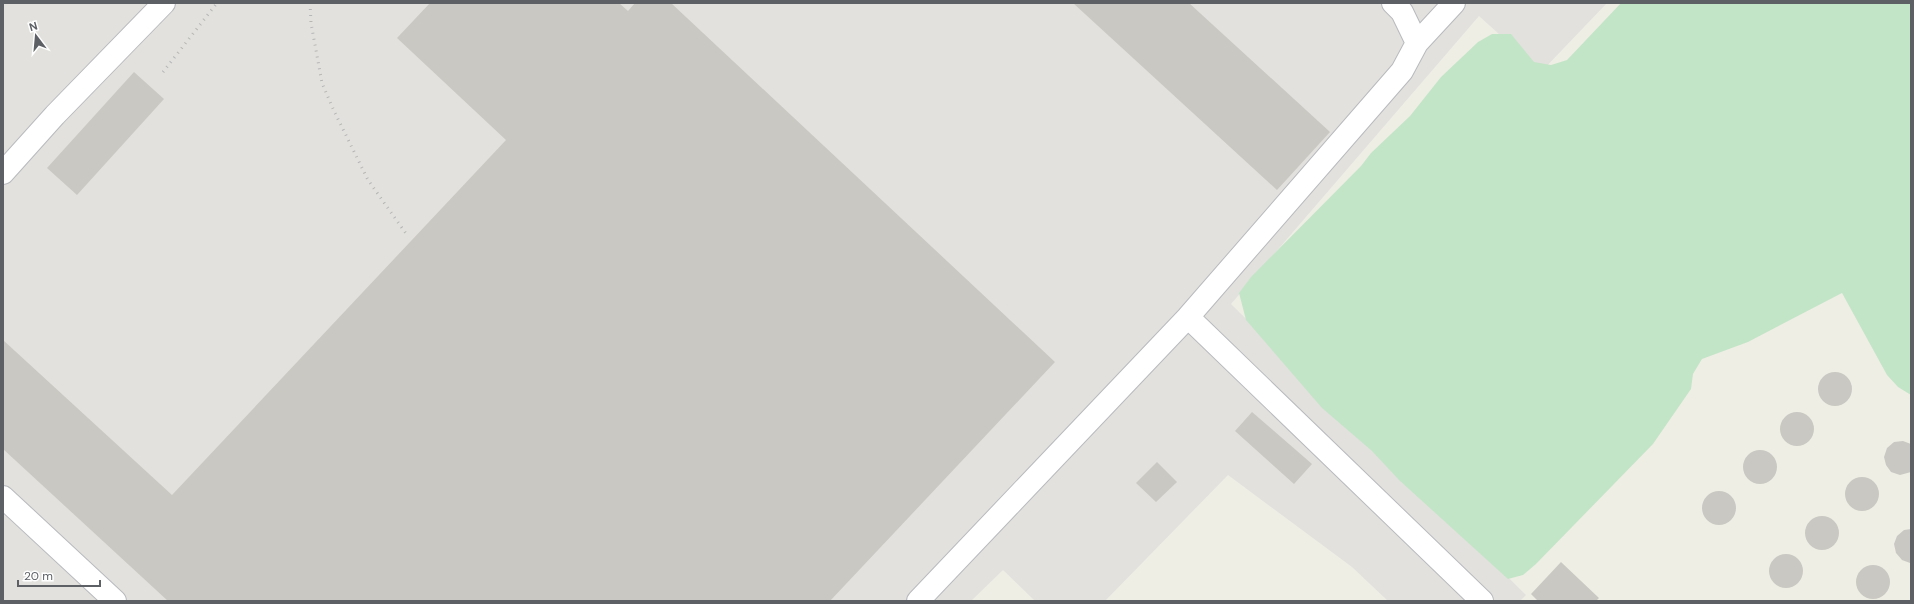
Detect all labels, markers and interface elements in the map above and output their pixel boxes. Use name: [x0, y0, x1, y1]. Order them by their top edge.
north arrow: [16, 16, 56, 56]
text: N: [27, 19, 39, 34]
scale bar: [18, 562, 100, 588]
text: 20 m: [24, 568, 53, 584]

